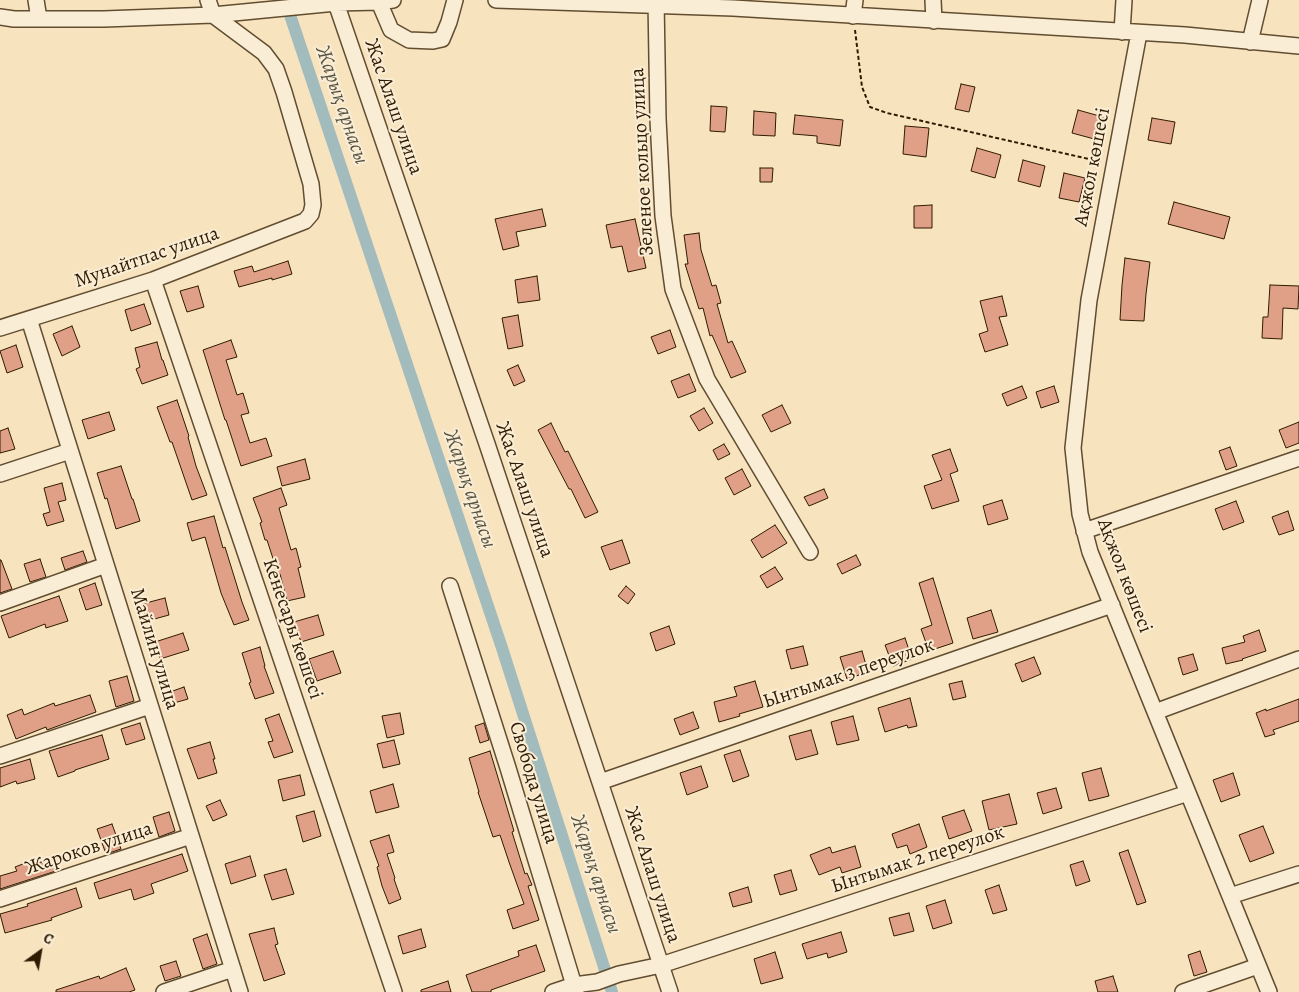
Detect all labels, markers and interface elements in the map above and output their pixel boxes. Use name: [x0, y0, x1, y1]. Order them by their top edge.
street label: Жас Алаш улица: [359, 36, 427, 178]
water label: Жарық арнасы: [309, 42, 373, 168]
street label: Зеленое кольцо улица: [626, 67, 660, 257]
street label: Ақжол көшесі: [1070, 106, 1116, 228]
street label: Мунайтпас улица: [72, 222, 222, 294]
street label: Жас Алаш улица: [490, 419, 558, 561]
water label: Жарық арнасы: [437, 426, 501, 552]
street label: Ақжол көшесі: [1091, 516, 1157, 636]
street label: Кенесары көшесі: [257, 555, 327, 703]
street label: Майлин улица: [124, 585, 184, 713]
street label: Ынтымак 3 переулок: [760, 633, 938, 715]
street label: Свобода улица: [503, 719, 563, 847]
street label: Жас Алаш улица: [619, 804, 685, 946]
water label: Жарық арнасы: [564, 811, 626, 937]
street label: Жароков улица: [22, 817, 156, 881]
street label: Ынтымак 2 переулок: [828, 821, 1008, 899]
north arrow: [15, 927, 65, 977]
text: С: [40, 929, 57, 949]

